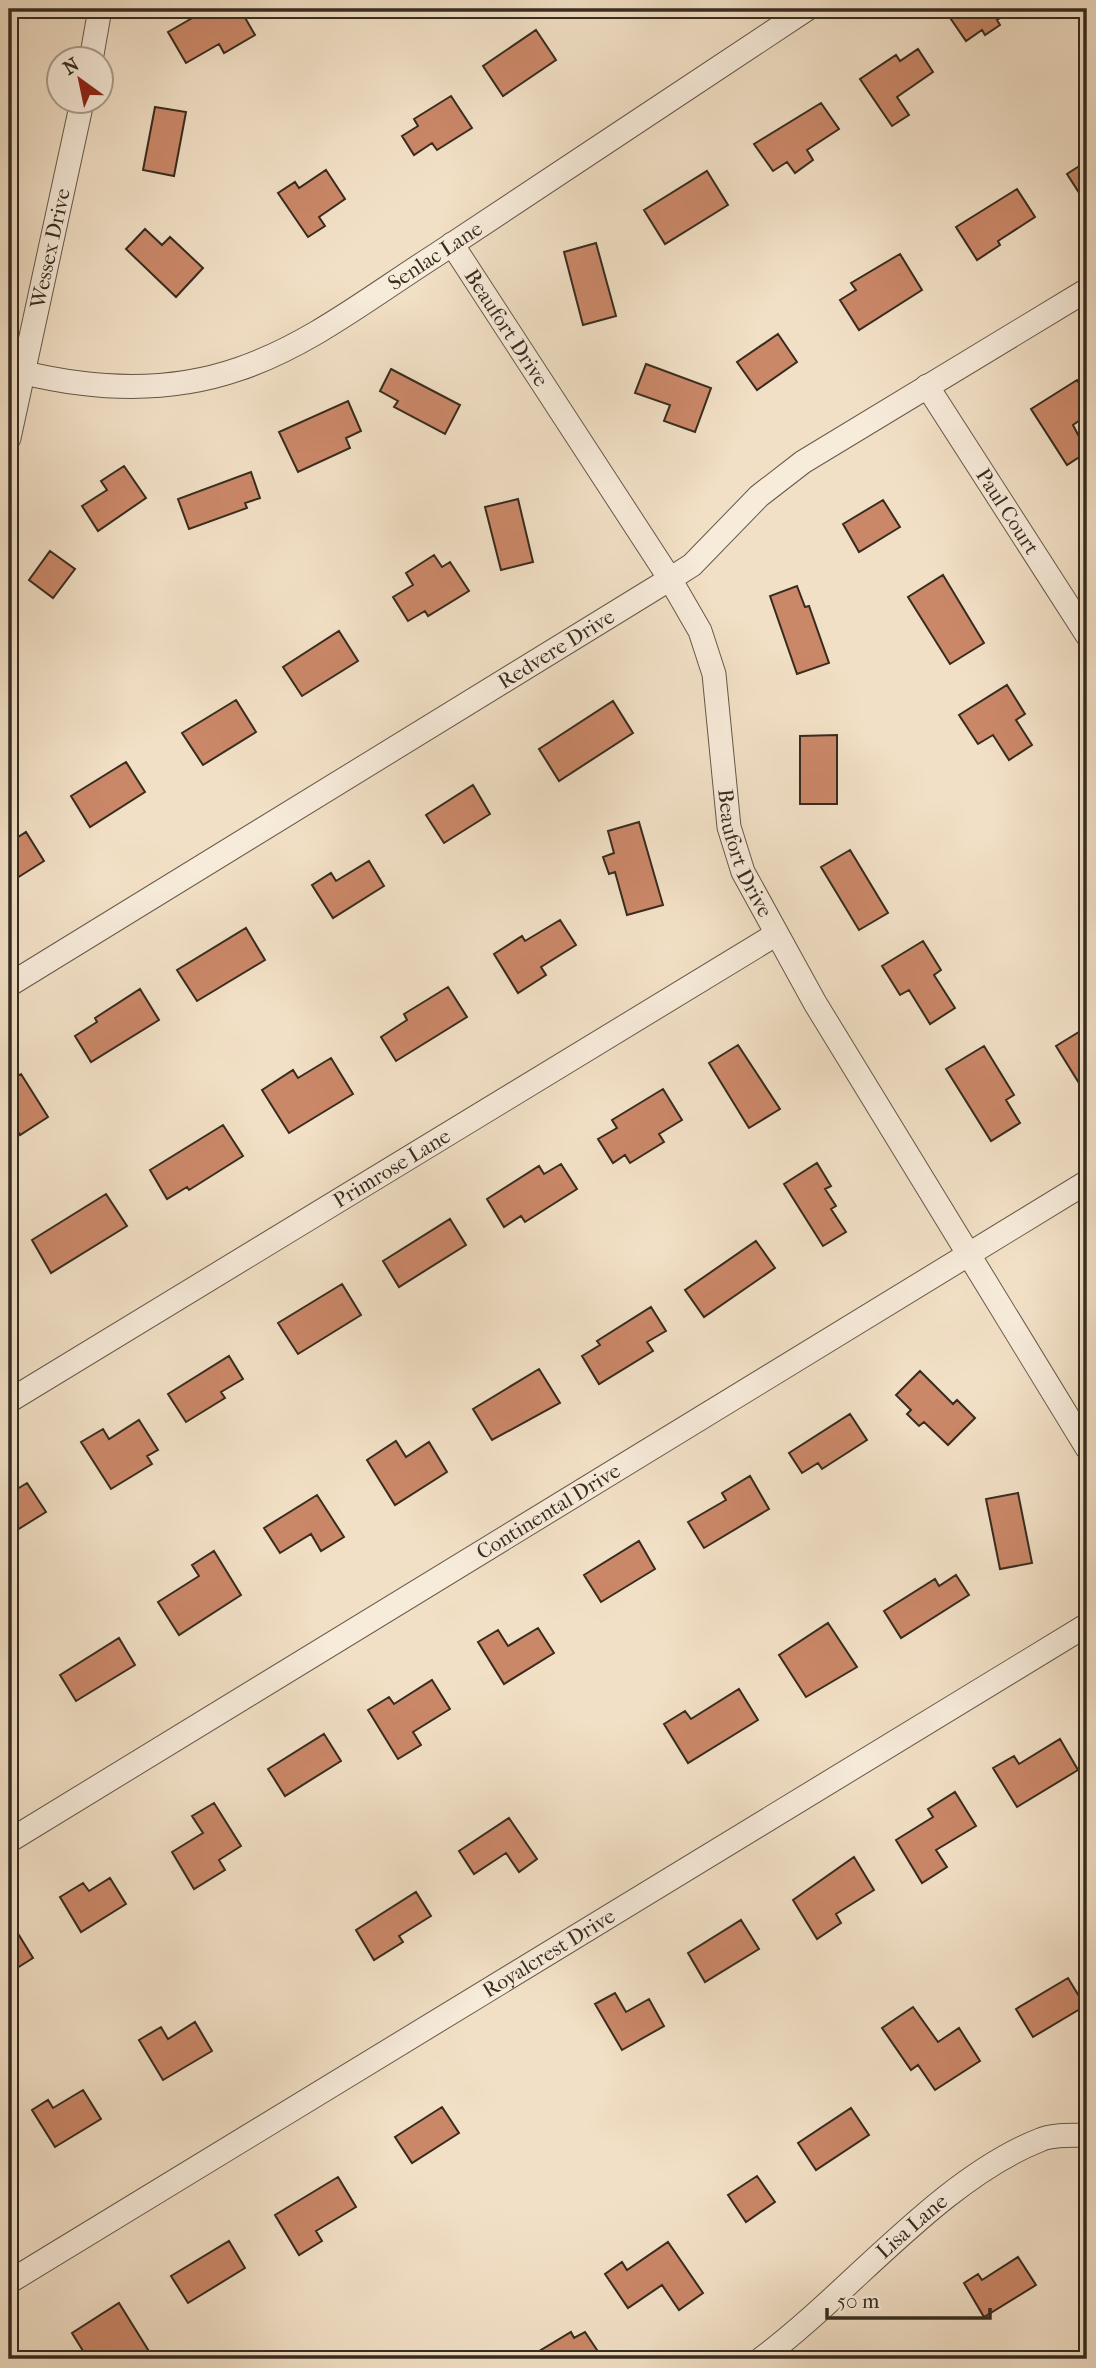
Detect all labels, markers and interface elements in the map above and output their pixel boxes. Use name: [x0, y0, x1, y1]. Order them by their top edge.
north arrow: [46, 46, 116, 116]
text: N: [59, 53, 84, 80]
street label: Wessex Drive: [25, 186, 75, 312]
street label: Senlac Lane: [383, 216, 487, 295]
street label: Beaufort Drive: [460, 265, 553, 391]
street label: Paul Court: [971, 464, 1044, 559]
street label: Redvere Drive: [493, 604, 619, 694]
street label: Beaufort Drive: [713, 788, 777, 921]
street label: Primrose Lane: [329, 1124, 455, 1213]
street label: Continental Drive: [472, 1458, 624, 1564]
street label: Royalcrest Drive: [478, 1904, 619, 2003]
street label: Lisa Lane: [872, 2189, 952, 2264]
scale bar: [827, 2277, 989, 2321]
text: 50 m: [837, 2289, 880, 2313]

